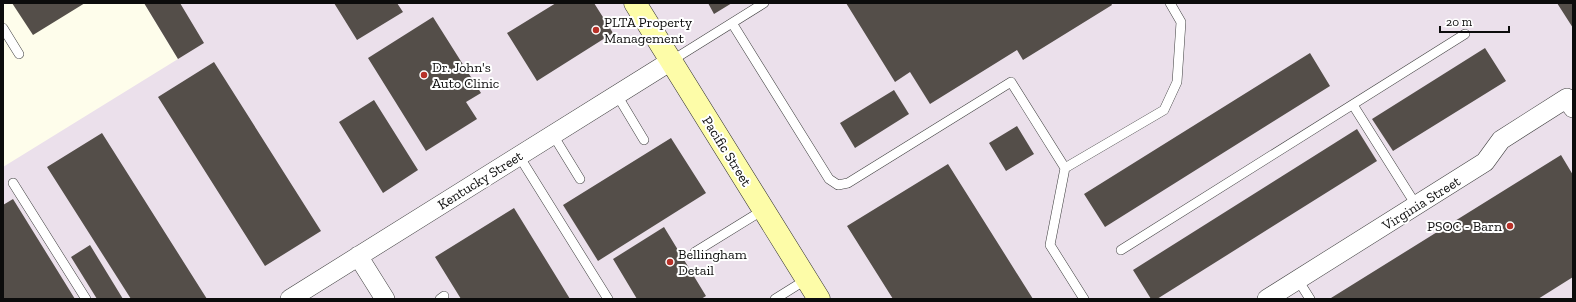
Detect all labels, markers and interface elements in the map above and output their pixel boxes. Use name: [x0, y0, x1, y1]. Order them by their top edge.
scale bar: [1440, 8, 1509, 34]
place label: PLTA Property Management: [604, 14, 693, 47]
text: 20 m: [1446, 15, 1473, 29]
marker: PLTA Property Management: [591, 25, 601, 35]
place label: Dr. John's Auto Clinic: [432, 59, 499, 92]
marker: Dr. John's Auto Clinic: [419, 70, 429, 80]
street label: Pacific Street: [698, 113, 755, 190]
street label: Kentucky Street: [435, 147, 527, 213]
street label: Virginia Street: [1378, 172, 1464, 235]
place label: PSOC - Barn: [1427, 218, 1502, 235]
marker: PSOC - Barn: [1505, 221, 1515, 231]
place label: Bellingham Detail: [678, 246, 747, 279]
marker: Bellingham Detail: [665, 257, 675, 267]

